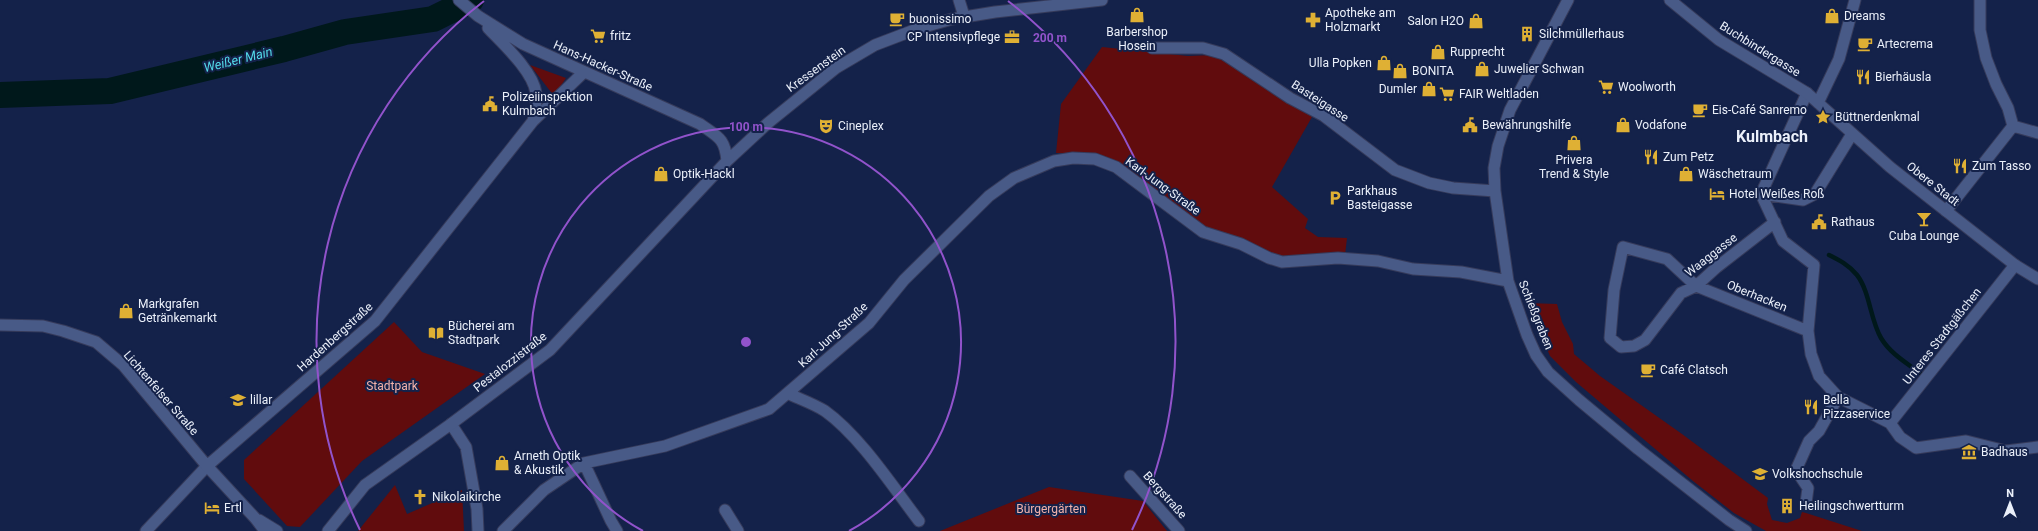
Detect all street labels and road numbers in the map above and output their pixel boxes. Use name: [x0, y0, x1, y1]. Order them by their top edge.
street label: Buchbindergasse: [1717, 19, 1803, 79]
street label: Hans-Hacker-Straße: [551, 38, 655, 94]
street label: Kressenstein: [784, 43, 848, 95]
street label: Basteigasse: [1289, 77, 1351, 125]
street label: Karl-Jung-Straße: [1123, 154, 1203, 218]
street label: Obere Stadt: [1904, 159, 1962, 209]
street label: Waaggasse: [1682, 230, 1740, 280]
street label: Schießgraben: [1516, 278, 1556, 352]
street label: Oberhacken: [1725, 278, 1789, 314]
street label: Unteres Stadtgäßchen: [1900, 285, 1984, 387]
street label: Hardenbergstraße: [294, 299, 376, 375]
street label: Karl-Jung-Straße: [796, 299, 870, 371]
street label: Pestalozzistraße: [471, 329, 549, 395]
street label: Lichtenfelser Straße: [121, 348, 201, 438]
street label: Bergstraße: [1140, 469, 1190, 521]

